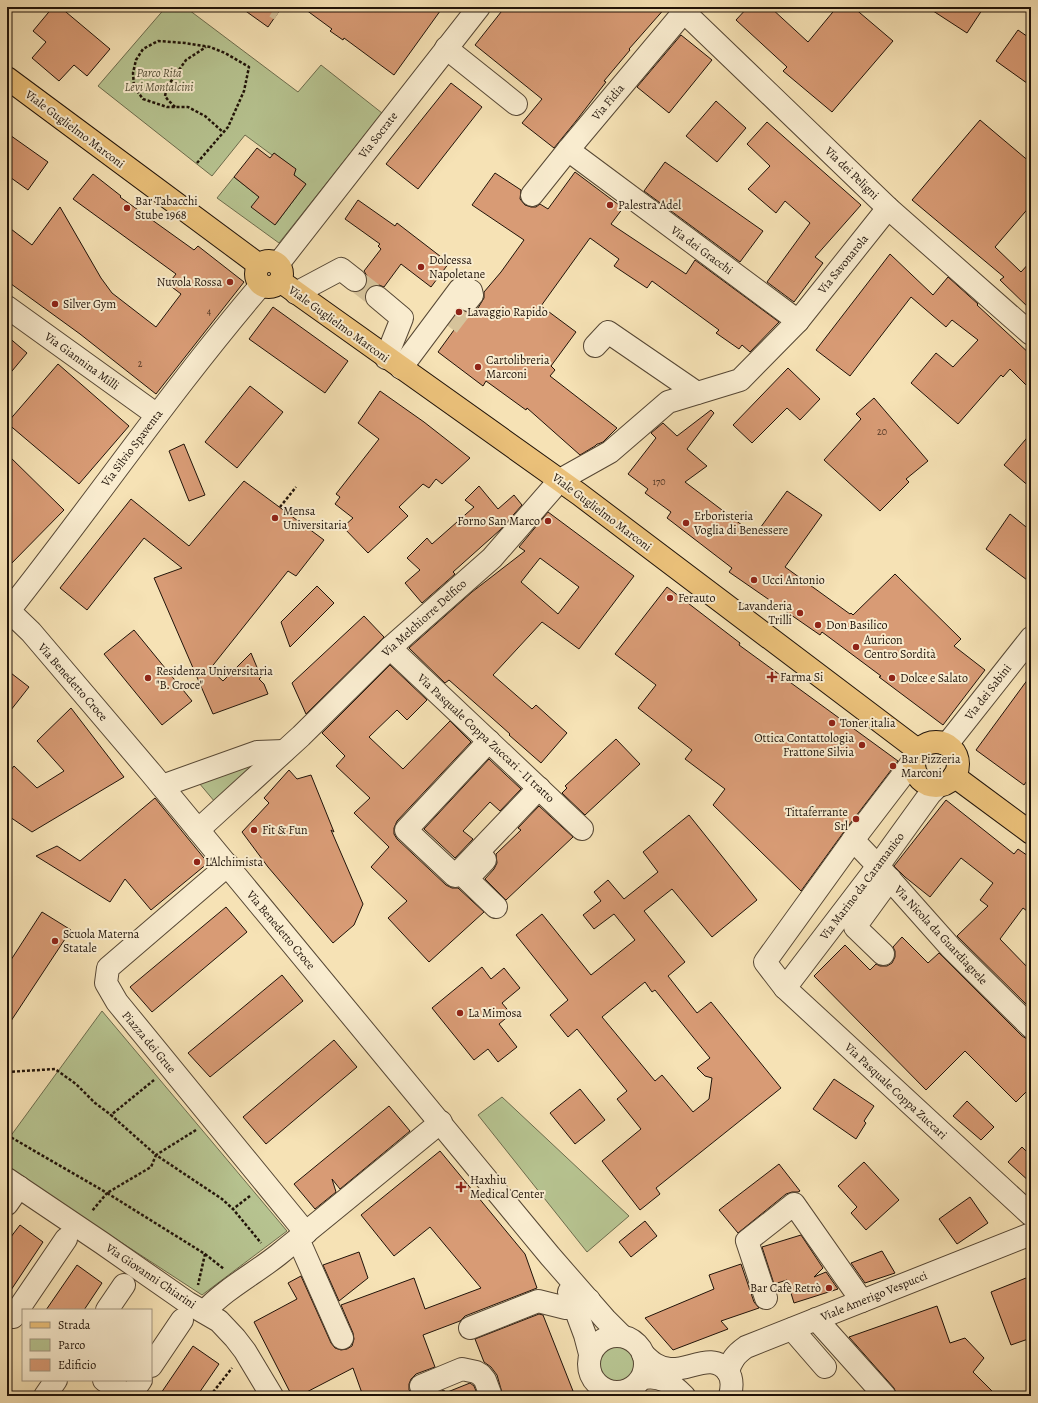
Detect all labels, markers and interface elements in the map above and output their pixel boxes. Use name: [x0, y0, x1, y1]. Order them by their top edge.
park label: Parco Rita Levi Montalcini: [125, 65, 193, 95]
street label: Via Fidia: [587, 80, 628, 124]
street label: Viale Guglielmo Marconi: [21, 86, 128, 172]
street label: Via Socrate: [354, 108, 401, 162]
street label: Via dei Peligni: [821, 142, 883, 203]
place label: Bar Tabacchi Stube 1968: [135, 193, 198, 223]
place label: Palestra Adel: [618, 197, 681, 213]
marker: Palestra Adel: [605, 200, 615, 210]
marker: Bar Tabacchi Stube 1968: [122, 203, 132, 213]
street label: Via dei Gracchi: [667, 221, 736, 278]
street label: Via Savonarola: [814, 231, 872, 298]
place label: Dolcessa Napoletane: [429, 252, 485, 282]
marker: Dolcessa Napoletane: [416, 262, 426, 272]
place label: Nuvola Rossa: [157, 274, 222, 290]
marker: Nuvola Rossa: [225, 277, 235, 287]
street label: Viale Guglielmo Marconi: [285, 281, 393, 366]
place label: Silver Gym: [63, 296, 116, 312]
marker: Silver Gym: [50, 299, 60, 309]
place label: Lavaggio Rapido: [467, 304, 548, 320]
house number: 4: [207, 305, 212, 318]
marker: Lavaggio Rapido: [454, 307, 464, 317]
street label: Via Giannina Milli: [41, 328, 123, 394]
place label: Cartolibreria Marconi: [486, 352, 550, 382]
house number: 2: [138, 357, 143, 370]
marker: Cartolibreria Marconi: [473, 362, 483, 372]
street label: Via Silvio Spaventa: [97, 406, 166, 491]
house number: 20: [877, 425, 887, 438]
street label: Viale Guglielmo Marconi: [548, 469, 655, 555]
house number: 170: [653, 475, 665, 488]
place label: Mensa Universitaria: [283, 503, 348, 533]
place label: Erboristeria Voglia di Benessere: [693, 508, 788, 538]
marker: Mensa Universitaria: [270, 513, 280, 523]
place label: Forno San Marco: [457, 513, 540, 529]
marker: Forno San Marco: [543, 516, 553, 526]
marker: Erboristeria Voglia di Benessere: [681, 518, 691, 528]
place label: Ucci Antonio: [762, 572, 825, 588]
marker: Ucci Antonio: [749, 575, 759, 585]
street label: Via Melchiorre Delfico: [377, 576, 470, 661]
place label: Ferauto: [678, 590, 716, 606]
marker: Ferauto: [665, 593, 675, 603]
place label: Lavanderia Trilli: [738, 598, 792, 628]
marker: Lavanderia Trilli: [795, 608, 805, 618]
place label: Don Basilico: [826, 617, 888, 633]
marker: Don Basilico: [813, 620, 823, 630]
place label: Auricon Centro Sordità: [863, 632, 936, 662]
street label: Via Benedetto Croce: [34, 639, 111, 724]
marker: Auricon Centro Sordità: [851, 642, 861, 652]
street label: Via dei Sabini: [960, 661, 1015, 724]
place label: Residenza Universitaria "B. Croce": [156, 663, 273, 693]
street label: Via Pasquale Coppa Zuccari - II tratto: [413, 669, 558, 806]
place label: Farma Si: [780, 669, 823, 685]
place label: Dolce e Salato: [900, 670, 968, 686]
marker: Farma Si: [767, 672, 777, 682]
marker: Residenza Universitaria "B. Croce": [143, 673, 153, 683]
marker: Dolce e Salato: [887, 673, 897, 683]
place label: Toner italia: [840, 715, 896, 731]
marker: Toner italia: [827, 718, 837, 728]
place label: Ottica Contattologia Frattone Silvia: [754, 730, 854, 760]
marker: Ottica Contattologia Frattone Silvia: [857, 740, 867, 750]
place label: Bar Pizzeria Marconi: [901, 751, 961, 781]
marker: Bar Pizzeria Marconi: [888, 761, 898, 771]
place label: Tittaferrante Srl: [785, 804, 848, 834]
marker: Tittaferrante Srl: [851, 814, 861, 824]
place label: Fit & Fun: [262, 822, 308, 838]
marker: Fit & Fun: [249, 825, 259, 835]
street label: Via Marino da Caramanico: [816, 829, 908, 944]
place label: L'Alchimista: [205, 854, 264, 870]
marker: L'Alchimista: [192, 857, 202, 867]
street label: Via Nicola da Guardiagrele: [890, 881, 991, 988]
street label: Via Benedetto Croce: [243, 886, 319, 973]
place label: Scuola Materna Statale: [63, 926, 140, 956]
marker: Scuola Materna Statale: [50, 936, 60, 946]
place label: La Mimosa: [468, 1005, 522, 1021]
street label: Piazza dei Grue: [118, 1008, 180, 1076]
marker: La Mimosa: [455, 1008, 465, 1018]
street label: Via Pasquale Coppa Zuccari: [841, 1039, 951, 1143]
place label: Haxhiu Medical Center: [470, 1172, 545, 1202]
marker: Haxhiu Medical Center: [455, 1181, 467, 1193]
street label: Via Giovanni Chiarini: [102, 1239, 199, 1312]
street label: Viale Amerigo Vespucci: [817, 1267, 930, 1325]
place label: Bar Cafè Retrò: [750, 1280, 821, 1296]
marker: Bar Cafè Retrò: [824, 1283, 834, 1293]
legend: [22, 1309, 152, 1381]
text: Strada: [58, 1317, 91, 1333]
text: Parco: [58, 1337, 85, 1353]
text: Edificio: [58, 1357, 96, 1373]

